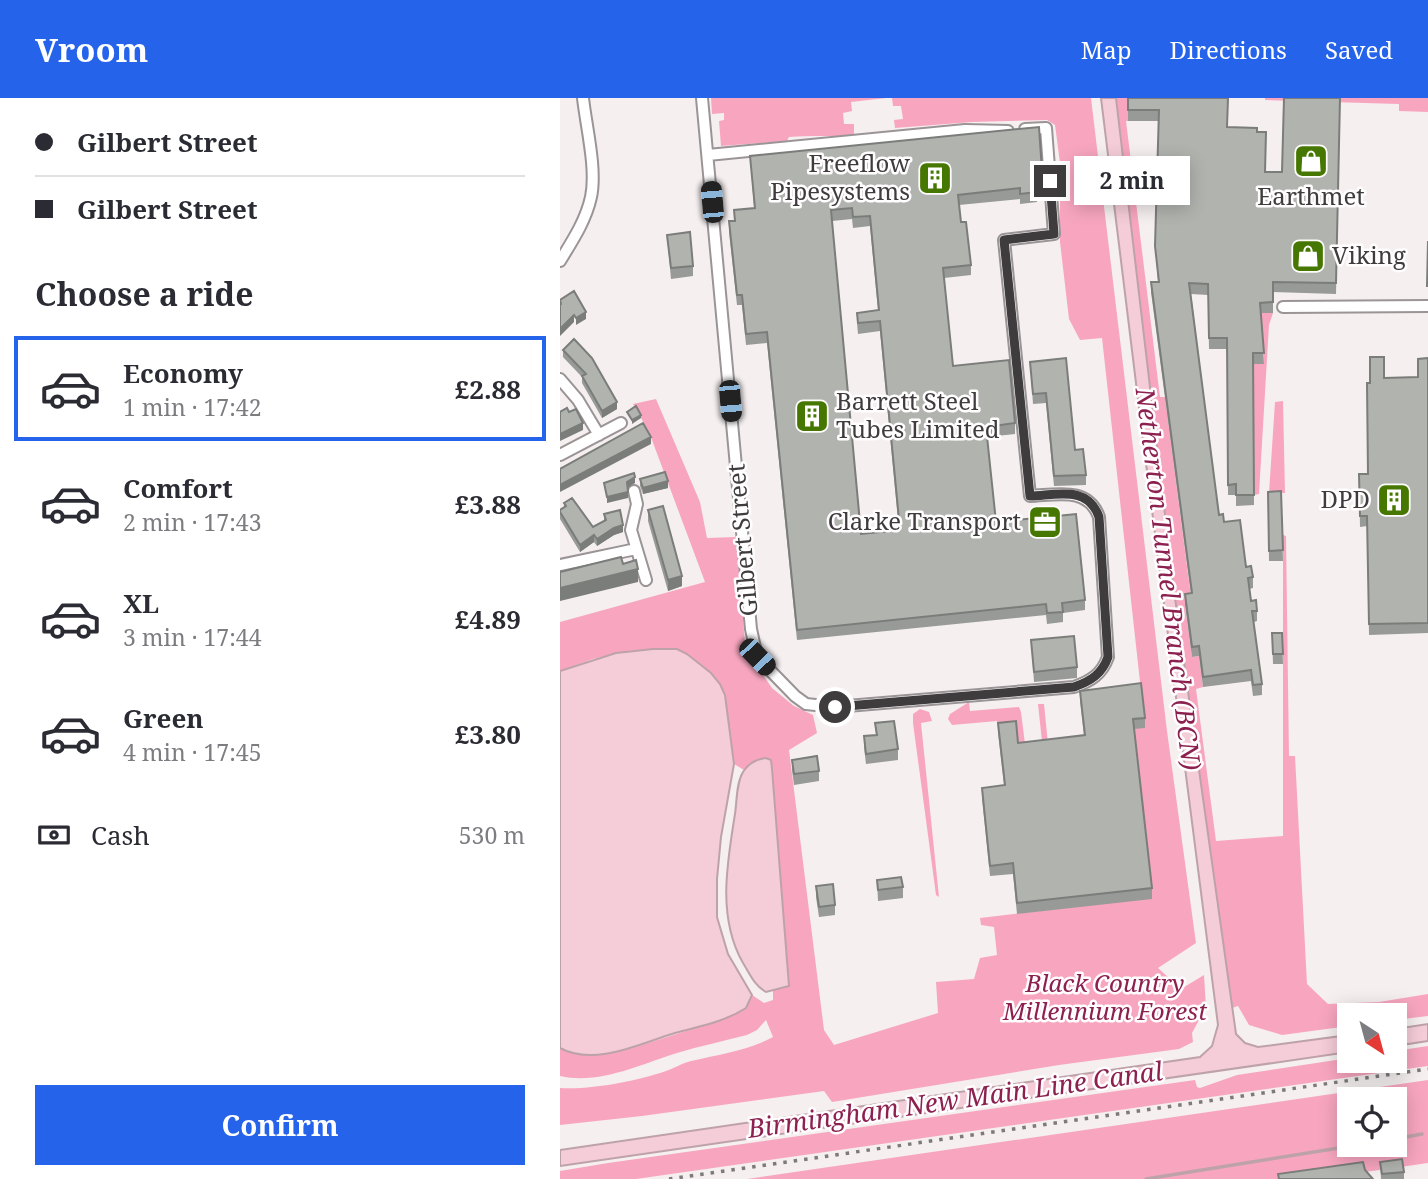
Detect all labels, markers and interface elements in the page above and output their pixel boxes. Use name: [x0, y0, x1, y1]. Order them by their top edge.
text: Vroom: [35, 27, 148, 72]
text: Map: [1081, 33, 1132, 66]
text: Directions: [1170, 33, 1287, 66]
text: Saved: [1325, 33, 1393, 66]
text: Gilbert Street: [77, 124, 257, 160]
shop icon: Earthmet: [1292, 142, 1330, 180]
place label: Freeflow Pipesystems: [770, 146, 910, 207]
callout: 2 min: [1074, 156, 1190, 206]
building icon: Freeflow Pipesystems: [916, 159, 954, 197]
text: 2 min: [1099, 164, 1165, 196]
route end: [1034, 165, 1066, 197]
place label: Earthmet: [1257, 179, 1365, 212]
car: [700, 180, 725, 224]
text: Gilbert Street: [77, 191, 257, 227]
shop icon: Viking: [1289, 237, 1327, 275]
place label: Viking: [1332, 238, 1406, 271]
text: Choose a ride: [35, 272, 254, 315]
text: Economy: [123, 355, 243, 391]
icon: car: [39, 357, 102, 420]
text: £2.88: [455, 371, 521, 407]
car: [718, 379, 743, 423]
place label: Barrett Steel Tubes Limited: [836, 384, 1000, 445]
water label: Netherton Tunnel Branch (BCN): [1128, 385, 1210, 772]
text: 1 min · 17:42: [123, 391, 261, 423]
building icon: Barrett Steel Tubes Limited: [793, 397, 831, 435]
street label: Gilbert Street: [718, 463, 765, 618]
text: Comfort: [123, 470, 233, 506]
icon: car: [39, 472, 102, 535]
building icon: DPD: [1375, 481, 1413, 519]
place label: DPD: [1321, 482, 1370, 515]
text: £3.88: [455, 486, 521, 522]
office icon: Clarke Transport: [1026, 503, 1064, 541]
place label: Clarke Transport: [828, 504, 1021, 537]
text: 2 min · 17:43: [123, 506, 261, 538]
text: XL: [123, 585, 159, 621]
icon: car: [39, 587, 102, 650]
text: £4.89: [455, 601, 521, 637]
text: 3 min · 17:44: [123, 621, 261, 653]
car: [735, 635, 780, 679]
route start: [819, 691, 851, 723]
text: Green: [123, 700, 204, 736]
icon: car: [39, 702, 102, 765]
text: £3.80: [455, 716, 521, 752]
text: 4 min · 17:45: [123, 736, 261, 768]
icon: cash: [35, 816, 73, 854]
text: Cash: [91, 817, 150, 853]
text: 530 m: [459, 819, 525, 851]
park label: Black Country Millennium Forest: [1002, 966, 1207, 1027]
north arrow: [1337, 1003, 1407, 1073]
map controls: [1337, 1003, 1407, 1157]
water label: Birmingham New Main Line Canal: [744, 1052, 1165, 1146]
button: Confirm: [35, 1085, 525, 1165]
button: locate: [1337, 1087, 1407, 1157]

